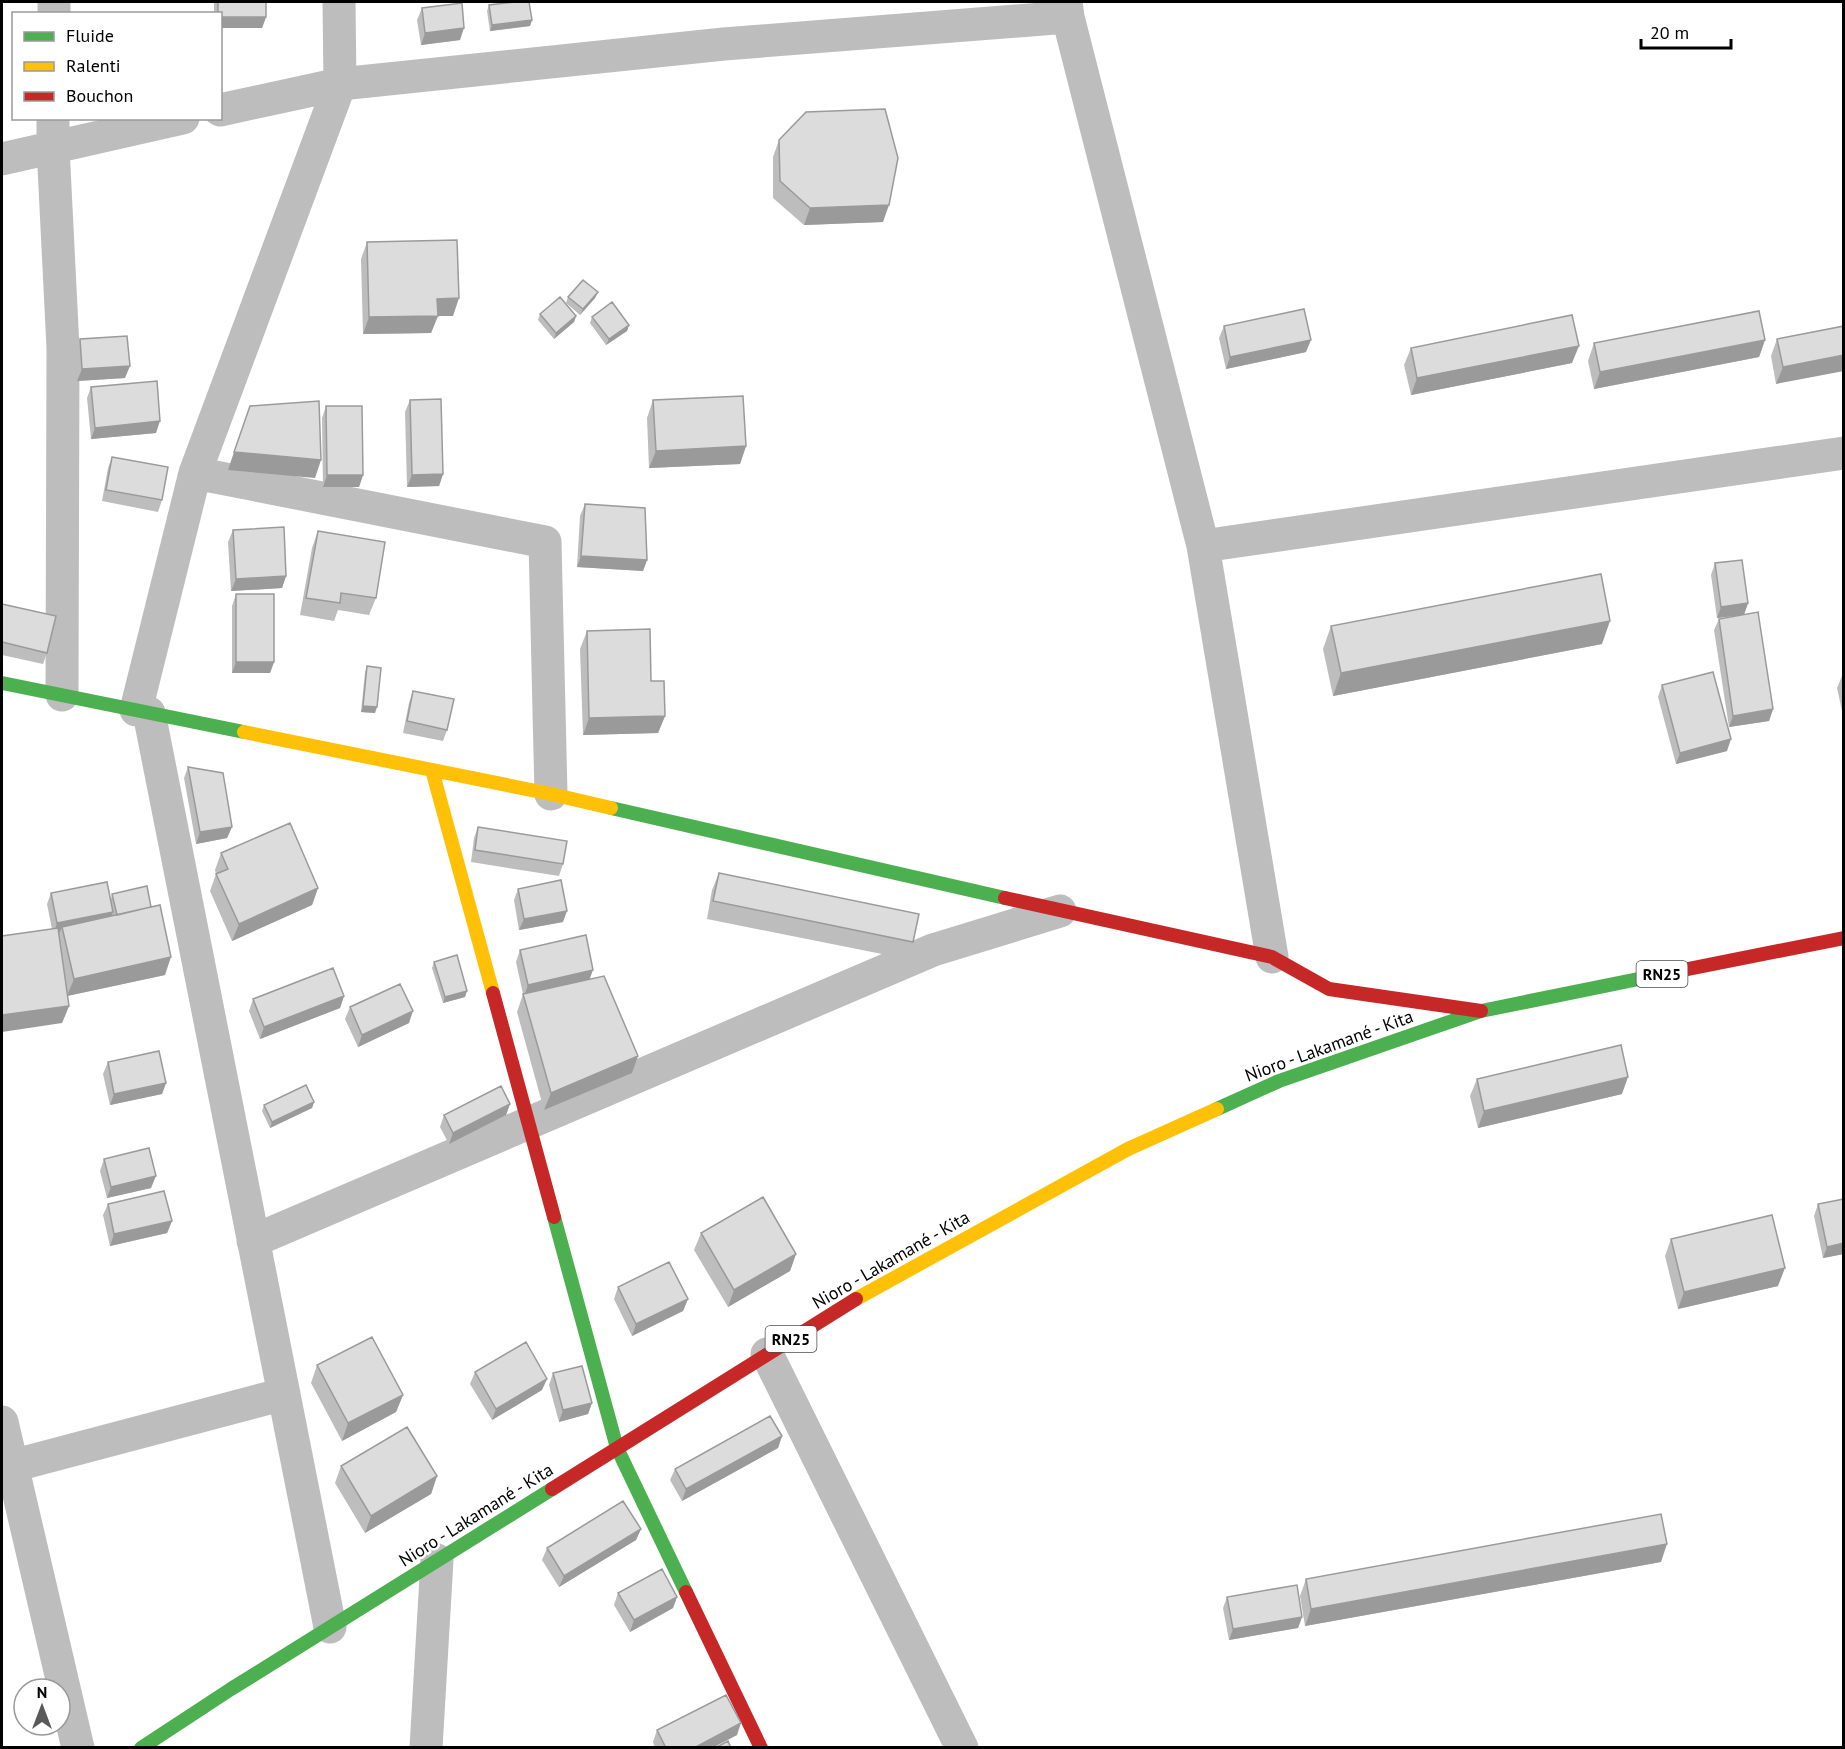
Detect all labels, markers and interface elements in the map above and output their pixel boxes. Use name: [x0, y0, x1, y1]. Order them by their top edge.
legend: [12, 12, 222, 120]
scale bar: [1641, 12, 1731, 50]
text: 20 m: [1650, 21, 1689, 44]
text: Fluide: [66, 24, 114, 47]
text: Ralenti: [66, 54, 121, 77]
text: Bouchon: [66, 84, 133, 107]
road number: RN25: [1636, 961, 1688, 987]
street label: Nioro - Lakamané - Kita: [1241, 1004, 1416, 1087]
street label: Nioro - Lakamané - Kita: [808, 1205, 973, 1314]
road number: RN25: [766, 1326, 816, 1352]
street label: Nioro - Lakamané - Kita: [394, 1458, 557, 1571]
north arrow: [12, 1677, 72, 1737]
text: N: [37, 1682, 47, 1702]

